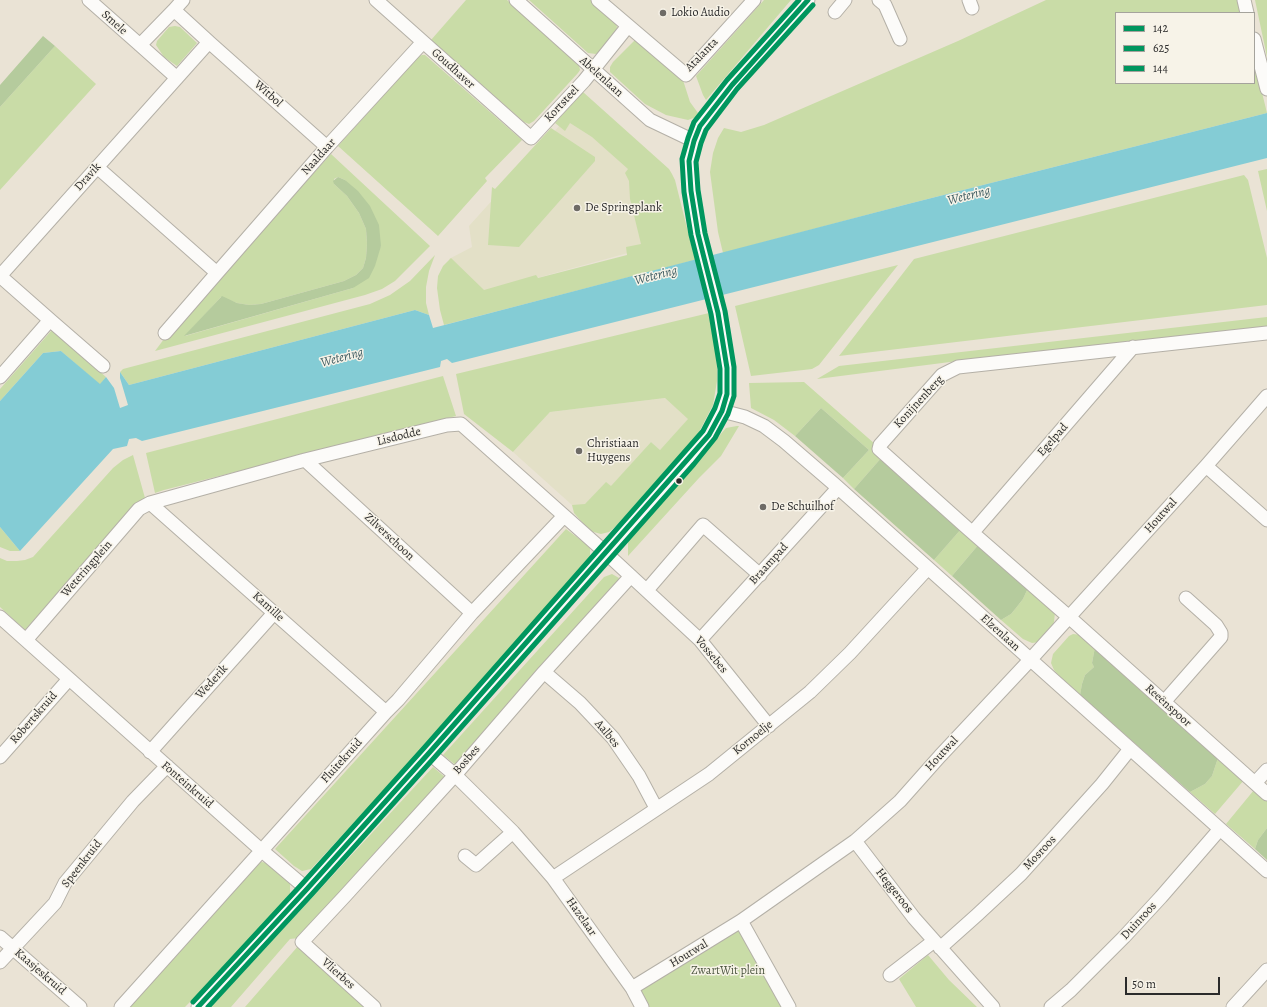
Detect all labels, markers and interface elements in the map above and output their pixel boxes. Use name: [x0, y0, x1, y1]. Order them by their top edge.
place label: Lokio Audio: [671, 6, 730, 20]
street label: Smele: [98, 8, 130, 38]
marker: Lokio Audio: [658, 8, 668, 18]
legend: [1115, 12, 1255, 84]
text: 142: [1153, 20, 1168, 36]
street label: Atalanta: [683, 35, 721, 75]
text: 625: [1153, 40, 1169, 56]
street label: Goudhaver: [428, 46, 478, 92]
street label: Abelenlaan: [576, 54, 626, 100]
text: 144: [1153, 60, 1168, 76]
street label: Witbol: [251, 78, 285, 110]
street label: Kortsteel: [542, 83, 582, 125]
street label: Naaldaar: [299, 136, 339, 178]
street label: Dravik: [72, 160, 104, 194]
water label: Wetering: [946, 183, 992, 209]
place label: De Springplank: [585, 201, 662, 215]
marker: De Springplank: [572, 203, 582, 213]
water label: Wetering: [633, 263, 679, 289]
water label: Wetering: [319, 345, 365, 371]
street label: Konijnenberg: [891, 373, 947, 431]
street label: Egelpad: [1035, 420, 1071, 460]
street label: Lisdodde: [375, 425, 423, 449]
place label: Christiaan Huygens: [587, 437, 639, 465]
marker: Christiaan Huygens: [574, 446, 584, 456]
unlabelled marker: [674, 476, 684, 486]
street label: Houtwal: [1142, 496, 1180, 536]
place label: De Schuilhof: [771, 500, 834, 514]
marker: De Schuilhof: [758, 502, 768, 512]
street label: Zilverschoon: [361, 510, 417, 564]
street label: Weteringplein: [59, 538, 115, 600]
street label: Braampad: [747, 540, 791, 588]
street label: Kamille: [249, 589, 287, 625]
street label: Elzenlaan: [977, 612, 1023, 654]
street label: Vossebes: [691, 634, 731, 676]
street label: Wederik: [193, 662, 231, 702]
street label: Reeënspoor: [1142, 681, 1194, 731]
street label: Robertskruid: [7, 689, 61, 747]
street label: Aalbes: [591, 717, 623, 751]
street label: Kornoelje: [730, 718, 776, 758]
street label: Houtwal: [922, 734, 962, 774]
street label: Fluitekruid: [318, 736, 366, 786]
street label: Bosbes: [450, 742, 484, 778]
street label: Fonteinkruid: [158, 758, 216, 812]
street label: Mosroos: [1020, 833, 1060, 873]
street label: Speenkruid: [59, 837, 105, 891]
street label: Heggeroos: [872, 866, 916, 916]
street label: Hazelaar: [562, 895, 600, 939]
street label: Duinroos: [1118, 899, 1160, 943]
street label: Houtwal: [667, 937, 711, 971]
street label: Kaasjeskruid: [11, 946, 69, 998]
street label: Vlierbes: [318, 955, 358, 993]
park label: ZwartWit plein: [691, 964, 765, 978]
scale bar: [1127, 969, 1222, 995]
text: 50 m: [1132, 976, 1156, 992]

